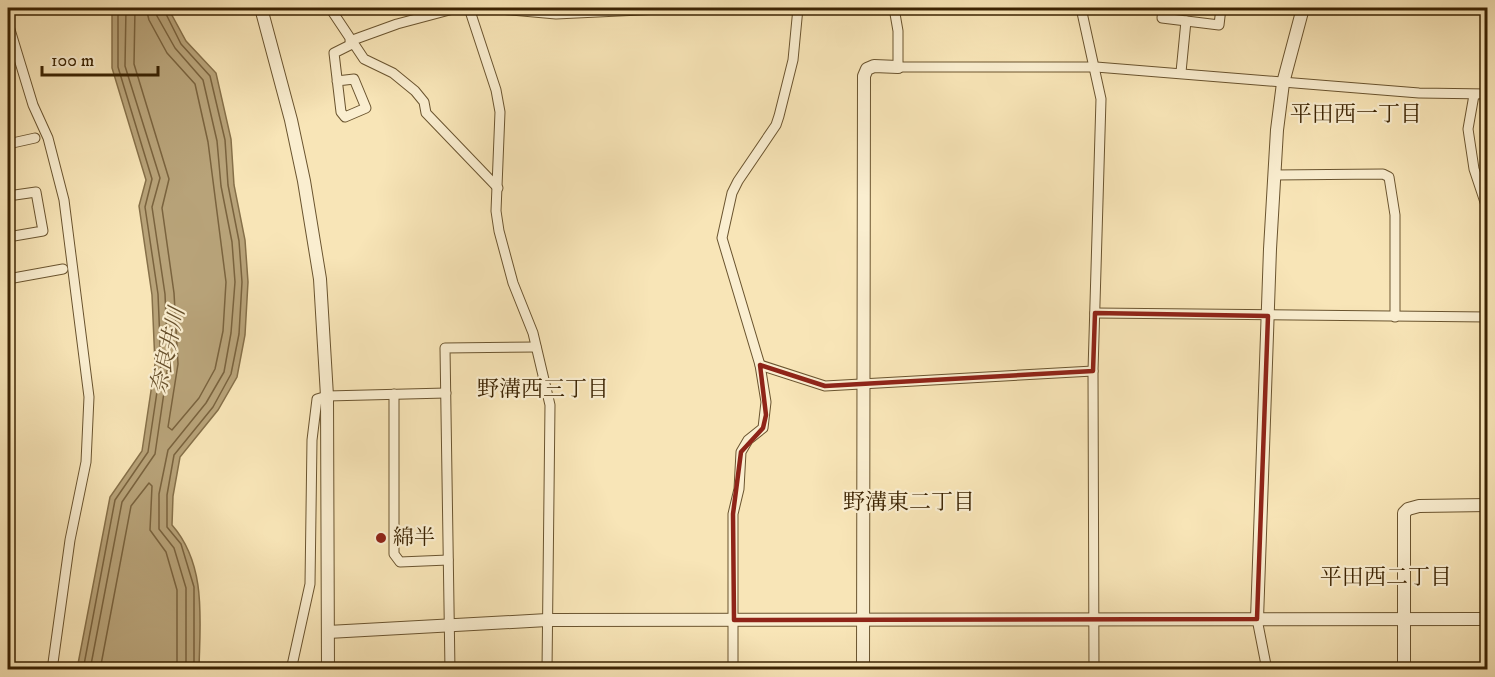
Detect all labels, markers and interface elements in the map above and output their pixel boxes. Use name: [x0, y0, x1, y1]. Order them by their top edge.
scale bar: [42, 39, 158, 77]
text: 100 m: [51, 50, 94, 72]
district label: 平田西一丁目: [1290, 101, 1422, 128]
water label: 奈良井川: [145, 303, 192, 397]
district label: 野溝西三丁目: [477, 376, 609, 403]
district label: 野溝東二丁目: [843, 489, 975, 516]
place label: 綿半: [393, 525, 435, 551]
marker: 綿半: [374, 531, 388, 545]
district label: 平田西二丁目: [1320, 564, 1452, 591]

